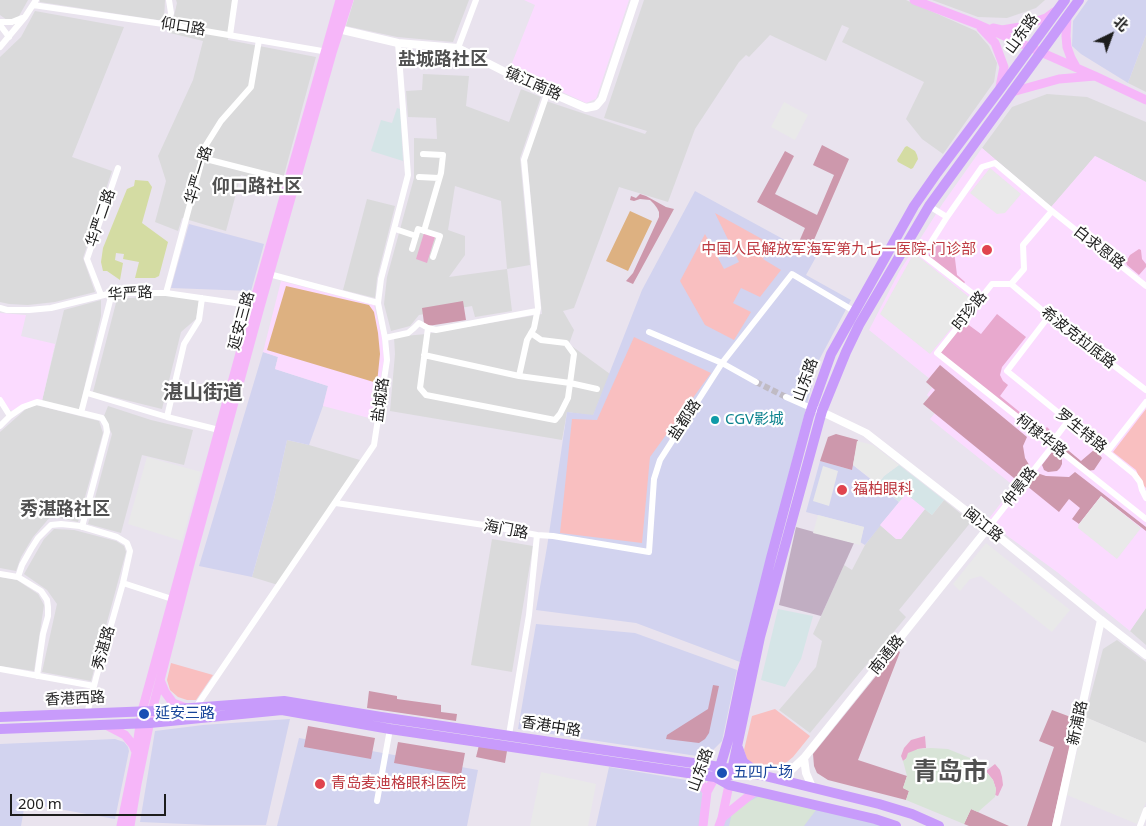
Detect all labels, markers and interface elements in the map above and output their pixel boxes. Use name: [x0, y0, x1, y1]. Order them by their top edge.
north arrow: [1086, 10, 1136, 60]
street label: 山东路: [1001, 11, 1043, 57]
text: 北: [1110, 12, 1133, 35]
street label: 仰口路: [159, 15, 207, 39]
district label: 盐城路社区: [398, 49, 488, 71]
street label: 镇江南路: [502, 64, 564, 104]
street label: 华严一路: [182, 144, 216, 206]
district label: 仰口路社区: [212, 176, 302, 198]
street label: 华严二路: [83, 187, 119, 249]
street label: 白求恩路: [1070, 222, 1128, 274]
place label: 中国人民解放军海军第九七一医院-门诊部: [701, 241, 976, 259]
marker: 中国人民解放军海军第九七一医院-门诊部: [980, 243, 994, 257]
street label: 华严路: [107, 284, 153, 304]
street label: 时珍路: [949, 288, 991, 334]
street label: 延安三路: [226, 290, 258, 352]
street label: 希波克拉底路: [1037, 303, 1119, 373]
street label: 山东路: [790, 356, 822, 404]
street label: 盐城路: [369, 376, 393, 424]
district label: 湛山街道: [163, 381, 243, 405]
street label: 盐都路: [665, 396, 705, 444]
street label: 罗生特路: [1052, 405, 1110, 457]
street label: 柯棣华路: [1012, 410, 1070, 462]
place label: CGV影城: [725, 411, 784, 429]
marker: CGV影城: [709, 414, 721, 426]
street label: 仲景路: [999, 464, 1041, 510]
place label: 福柏眼科: [853, 481, 913, 499]
marker: 福柏眼科: [835, 483, 849, 497]
district label: 秀湛路社区: [20, 499, 110, 521]
street label: 闽江路: [960, 504, 1006, 546]
street label: 海门路: [482, 517, 530, 543]
street label: 秀湛路: [89, 624, 119, 672]
street label: 南通路: [866, 632, 908, 678]
street label: 香港西路: [45, 688, 105, 710]
street label: 新浦路: [1065, 699, 1091, 747]
place label: 延安三路: [155, 705, 215, 723]
marker: 延安三路: [137, 707, 151, 721]
street label: 香港中路: [520, 713, 582, 741]
street label: 山东路: [685, 746, 717, 794]
district label: 青岛市: [913, 758, 987, 788]
place label: 五四广场: [733, 764, 793, 782]
marker: 五四广场: [715, 766, 729, 780]
place label: 青岛麦迪格眼科医院: [331, 775, 466, 793]
marker: 青岛麦迪格眼科医院: [313, 777, 327, 791]
scale bar: [12, 784, 169, 816]
text: 200 m: [18, 793, 62, 813]

